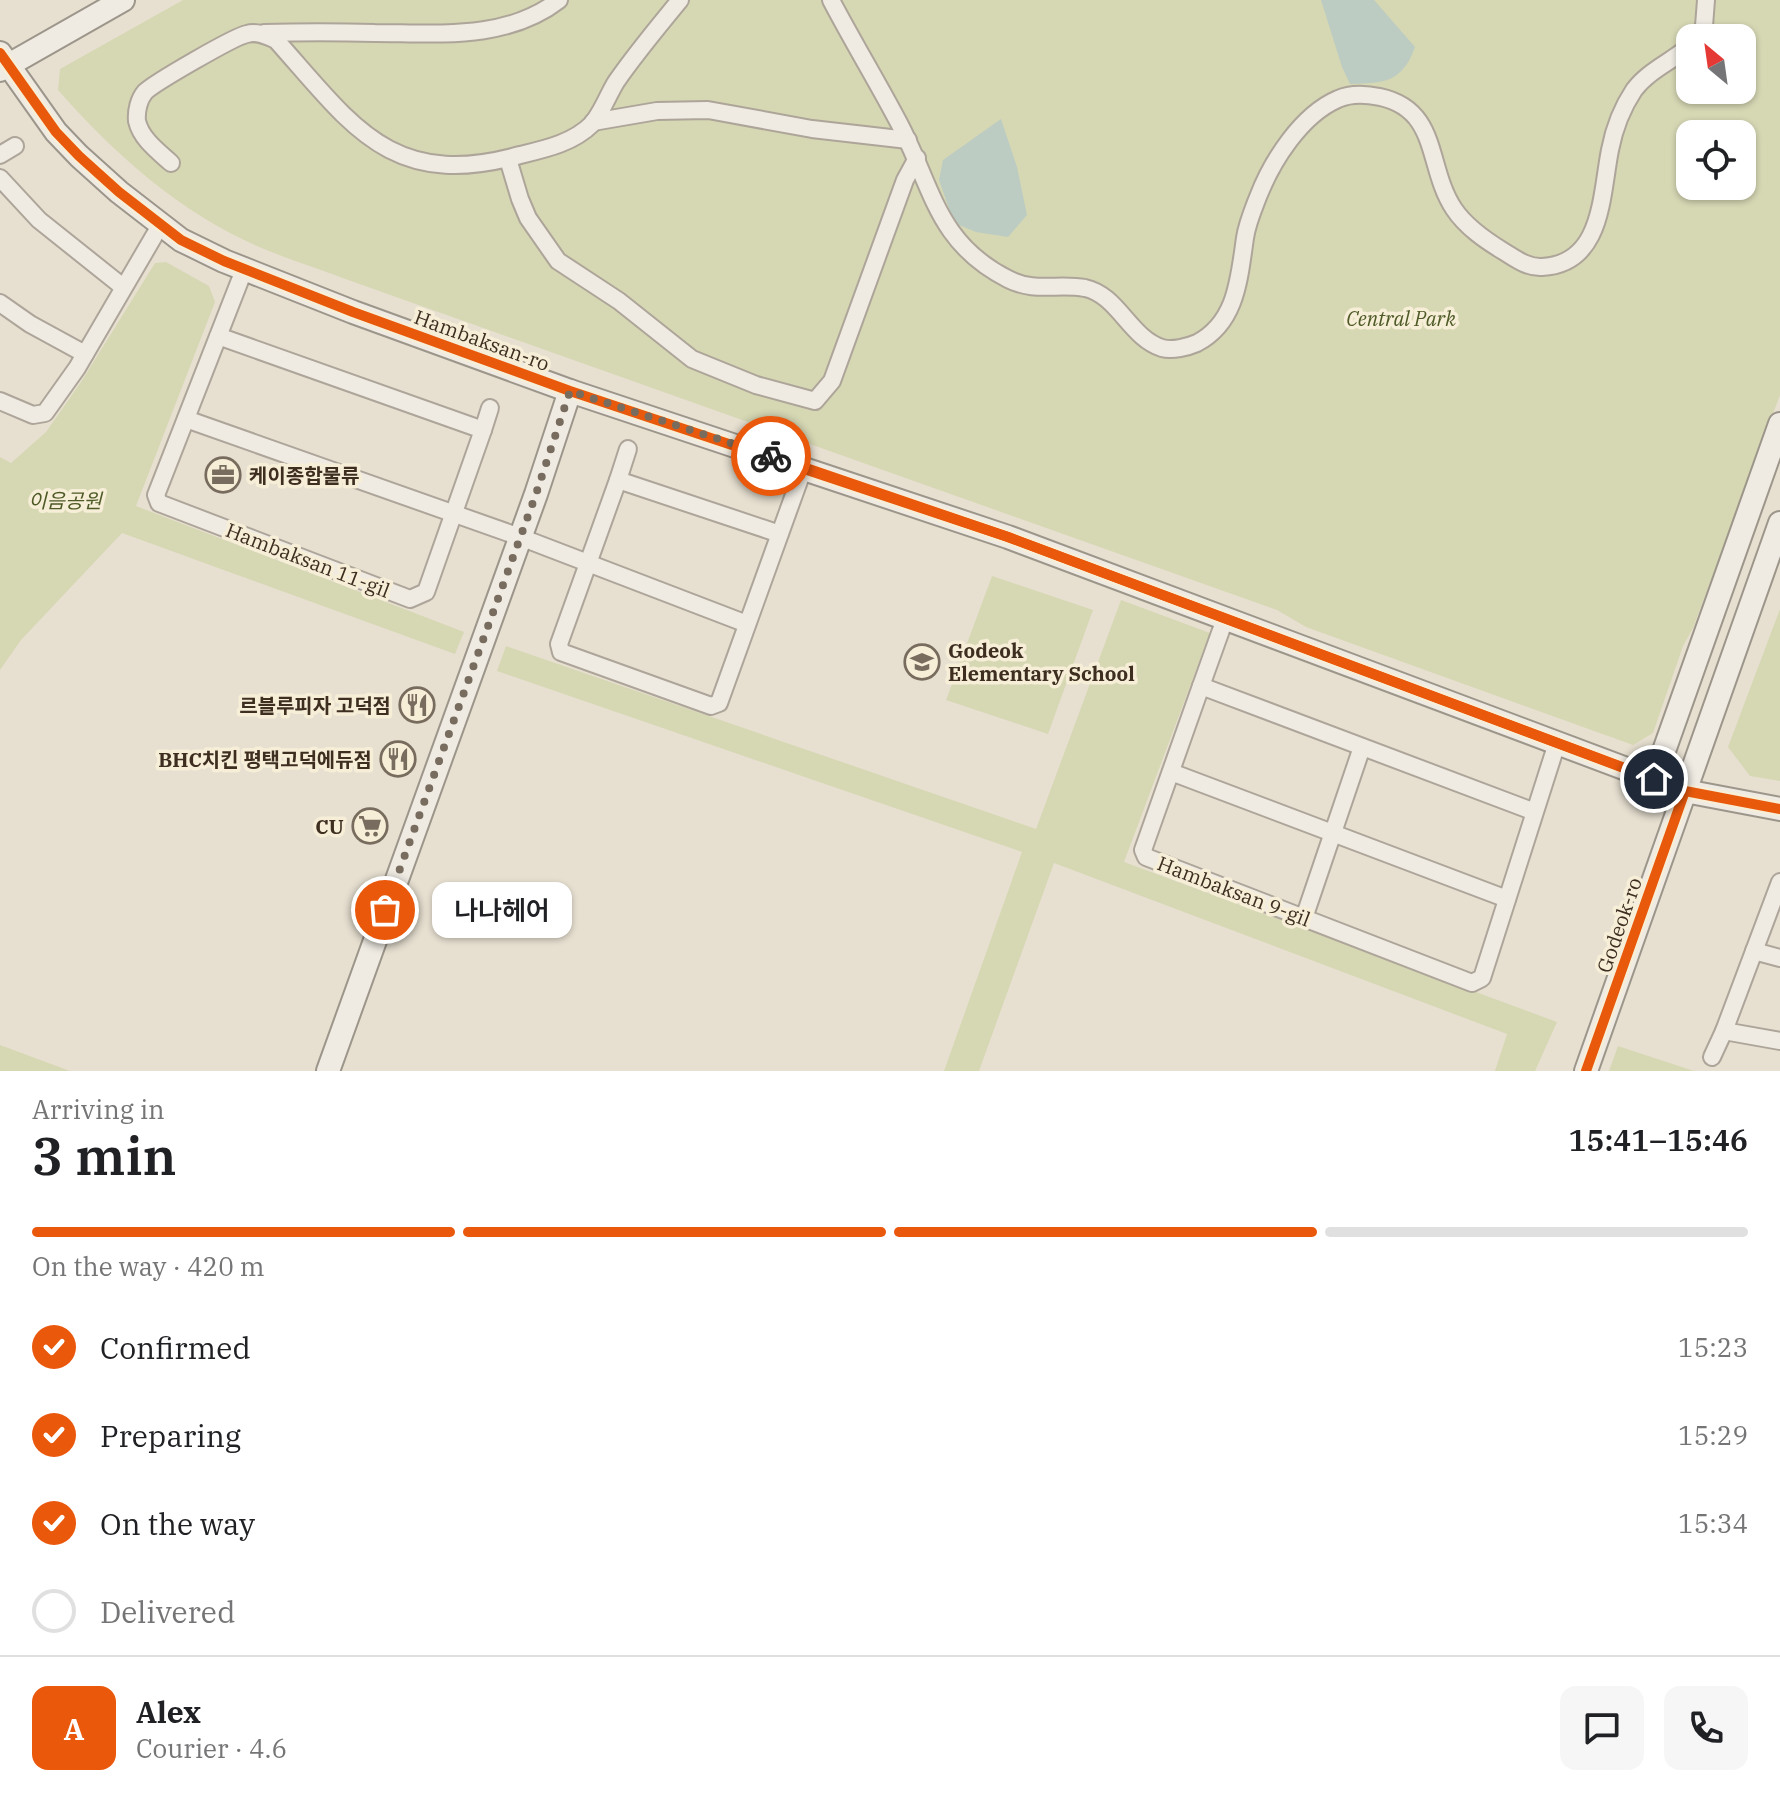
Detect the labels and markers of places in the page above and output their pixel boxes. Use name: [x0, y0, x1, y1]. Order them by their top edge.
office icon: 케이종합물류: [204, 456, 242, 494]
place label: 케이종합물류: [249, 462, 359, 489]
place label: Godeok Elementary School: [948, 637, 1135, 687]
school or university icon: Godeok Elementary School: [903, 643, 941, 681]
restaurant icon: 르블루피자 고덕점: [398, 686, 436, 724]
place label: 르블루피자 고덕점: [239, 692, 391, 719]
restaurant icon: BHC치킨 평택고덕에듀점: [379, 740, 417, 778]
pin: [1620, 745, 1688, 813]
place label: BHC치킨 평택고덕에듀점: [158, 746, 372, 773]
supermarket icon: CU: [351, 807, 389, 845]
place label: CU: [315, 813, 344, 840]
pin: [351, 876, 419, 944]
callout: 나나헤어: [433, 882, 573, 938]

